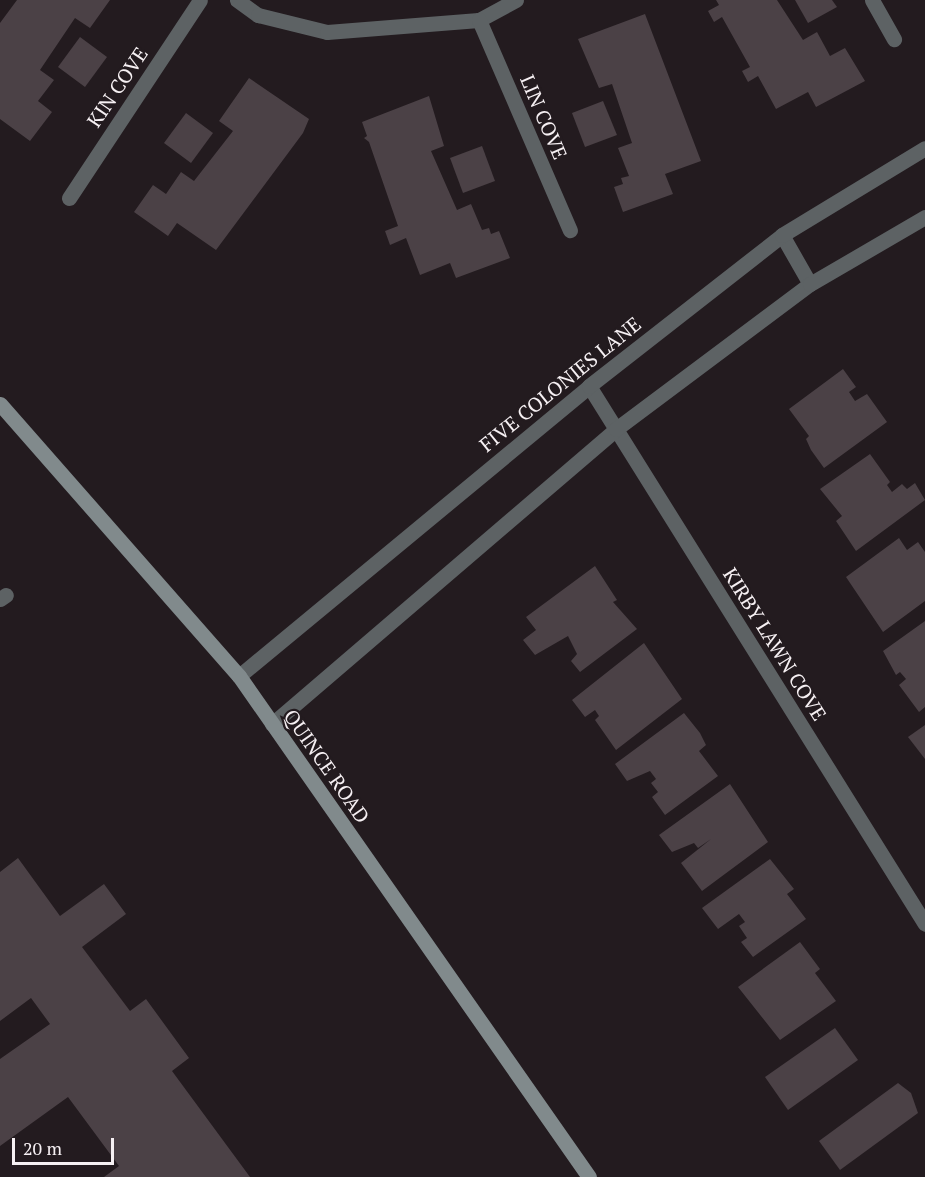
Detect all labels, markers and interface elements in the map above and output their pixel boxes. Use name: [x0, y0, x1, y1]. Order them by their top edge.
street label: KIN COVE: [82, 43, 152, 131]
street label: LIN COVE: [516, 71, 572, 163]
street label: FIVE COLONIES LANE: [475, 312, 645, 456]
street label: KIRBY LAWN COVE: [718, 563, 832, 725]
street label: QUINCE ROAD: [279, 705, 375, 827]
scale bar: [15, 1126, 117, 1164]
text: 20 m: [23, 1136, 62, 1160]

